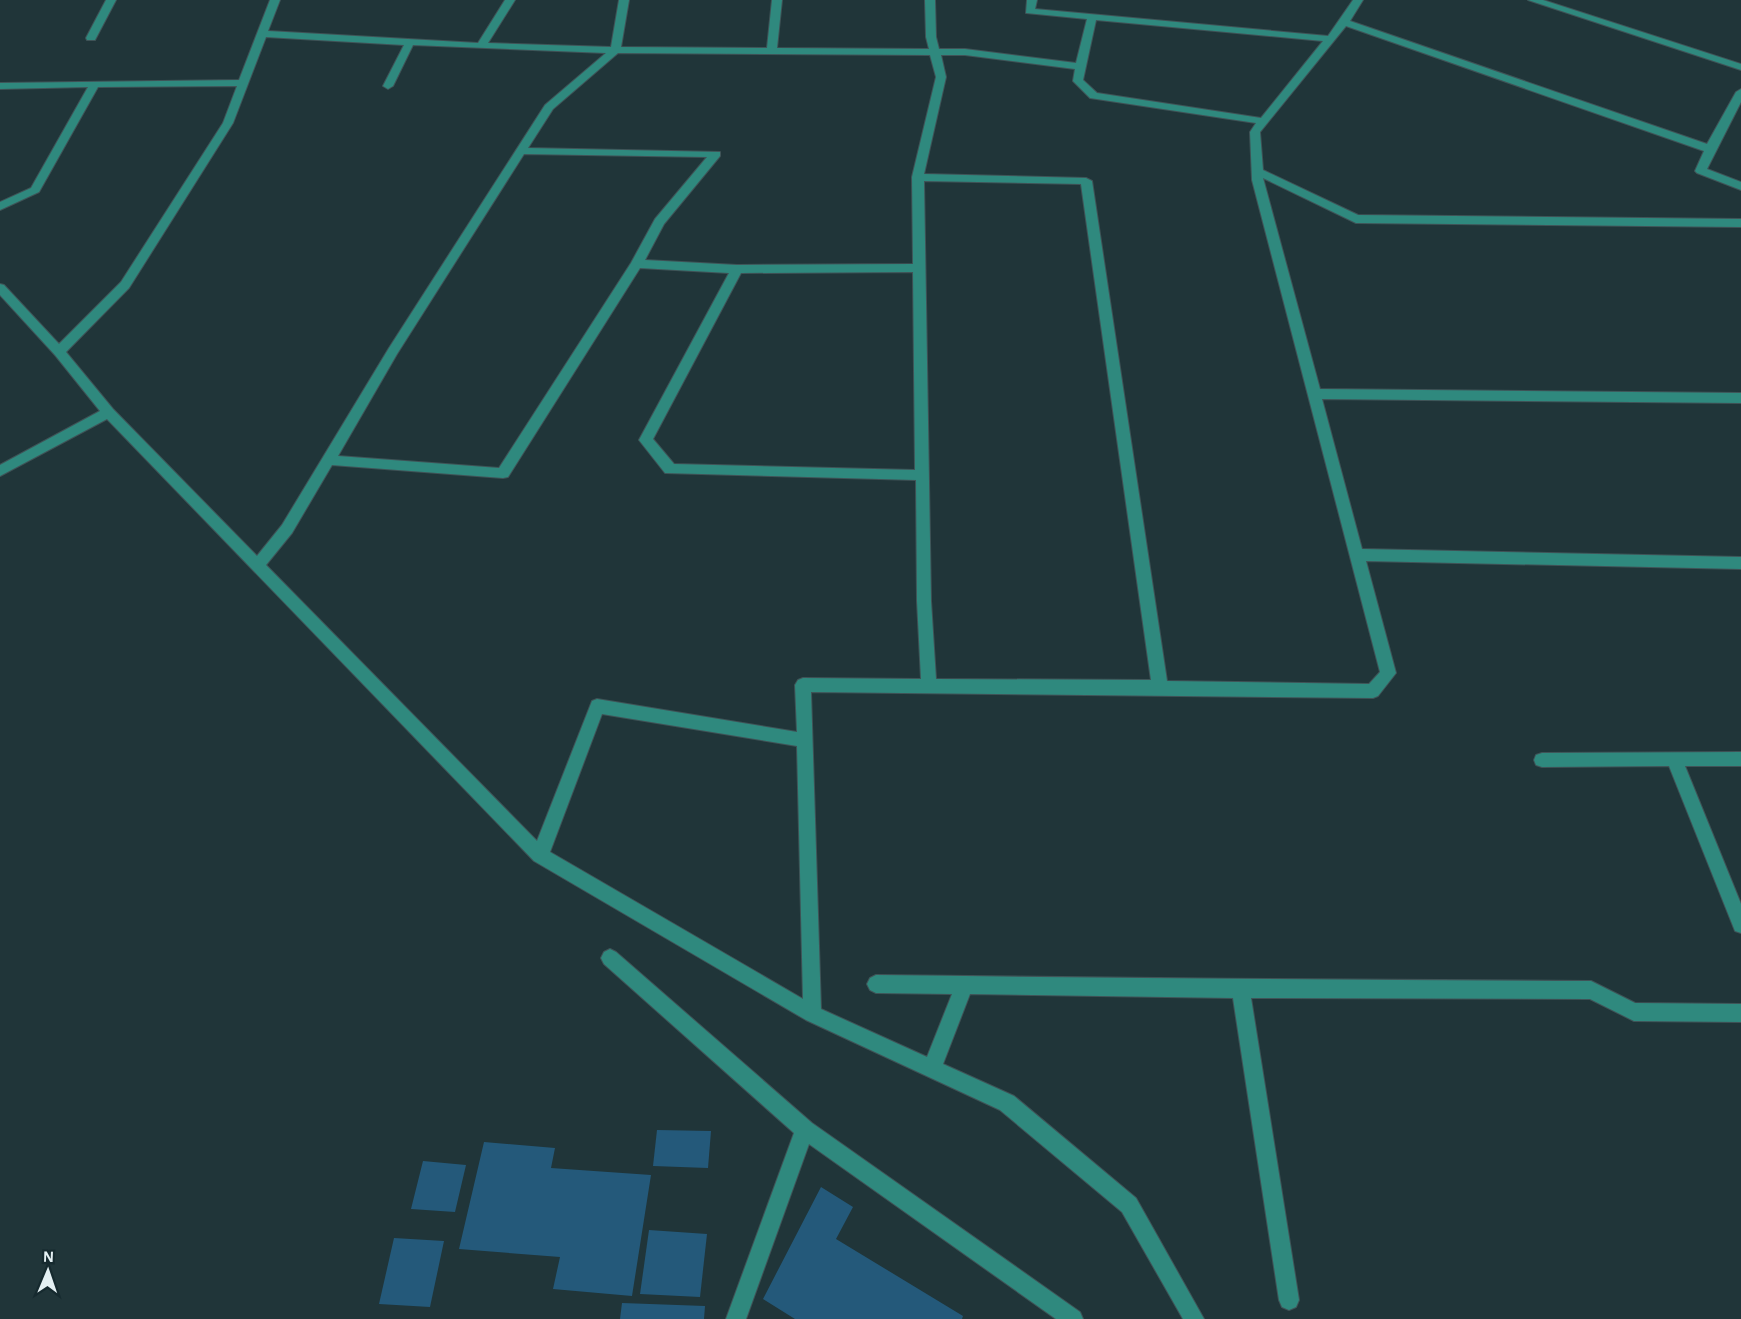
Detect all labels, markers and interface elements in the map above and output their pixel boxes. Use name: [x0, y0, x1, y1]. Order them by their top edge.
north arrow: [18, 1241, 78, 1301]
text: N: [43, 1249, 54, 1265]

